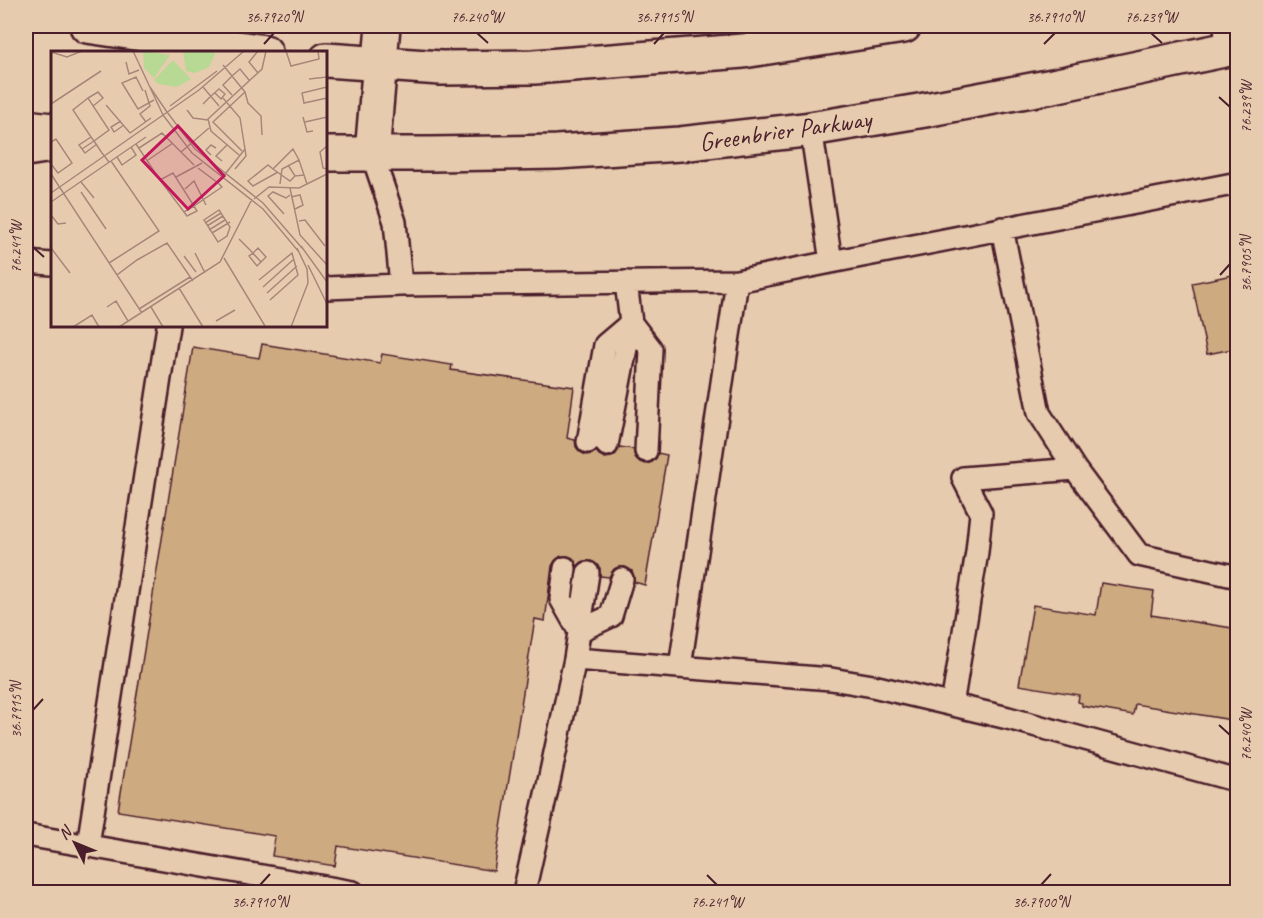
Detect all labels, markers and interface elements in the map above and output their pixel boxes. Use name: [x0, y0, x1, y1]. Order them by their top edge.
text: 36.7920°N: [246, 8, 305, 27]
text: 76.240°W: [451, 8, 506, 27]
text: 36.7915°N: [636, 8, 695, 27]
text: 36.7910°N: [1027, 8, 1086, 27]
text: 76.239°W: [1125, 8, 1180, 27]
inset map: [51, 51, 327, 327]
text: 76.239°W: [1237, 78, 1256, 133]
street label: Greenbrier Parkway: [697, 102, 875, 159]
text: 76.241°W: [7, 218, 26, 273]
text: 36.7905°N: [1237, 233, 1256, 292]
text: 36.7915°N: [7, 679, 26, 738]
text: 76.240°W: [1237, 706, 1256, 761]
north arrow: [45, 813, 105, 873]
text: N: [54, 821, 78, 844]
text: 36.7910°N: [232, 893, 291, 912]
text: 76.241°W: [691, 893, 746, 912]
text: 36.7900°N: [1013, 893, 1072, 912]

